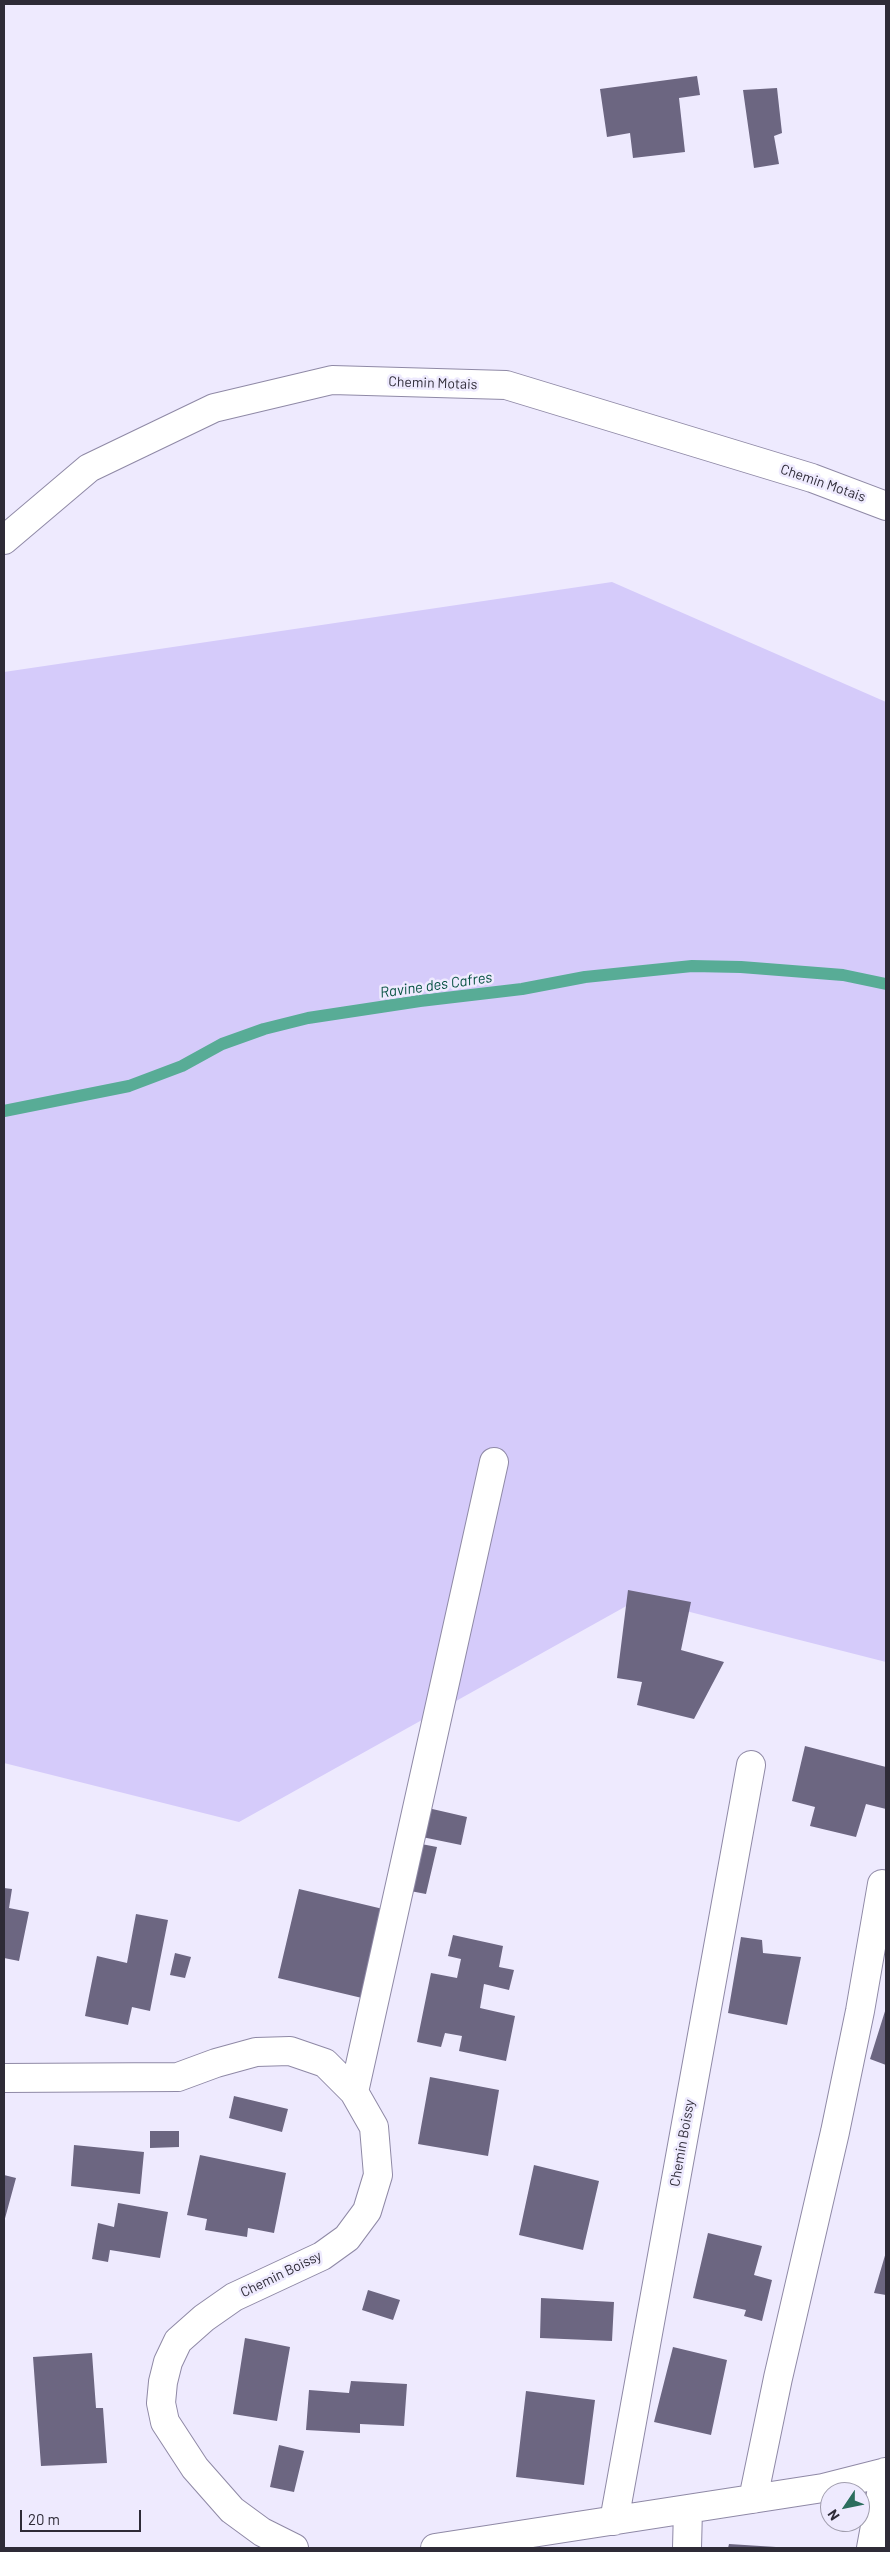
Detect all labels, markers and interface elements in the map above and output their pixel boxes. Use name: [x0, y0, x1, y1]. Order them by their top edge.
street label: Chemin Motais: [388, 373, 478, 393]
street label: Chemin Motais: [778, 461, 868, 505]
water label: Ravine des Cafres: [379, 968, 493, 1002]
street label: Chemin Boissy: [666, 2098, 698, 2188]
street label: Chemin Boissy: [238, 2247, 324, 2301]
north arrow: [820, 2482, 870, 2532]
scale bar: [22, 2500, 144, 2532]
text: N: [823, 2506, 843, 2524]
text: 20 m: [28, 2510, 60, 2528]

